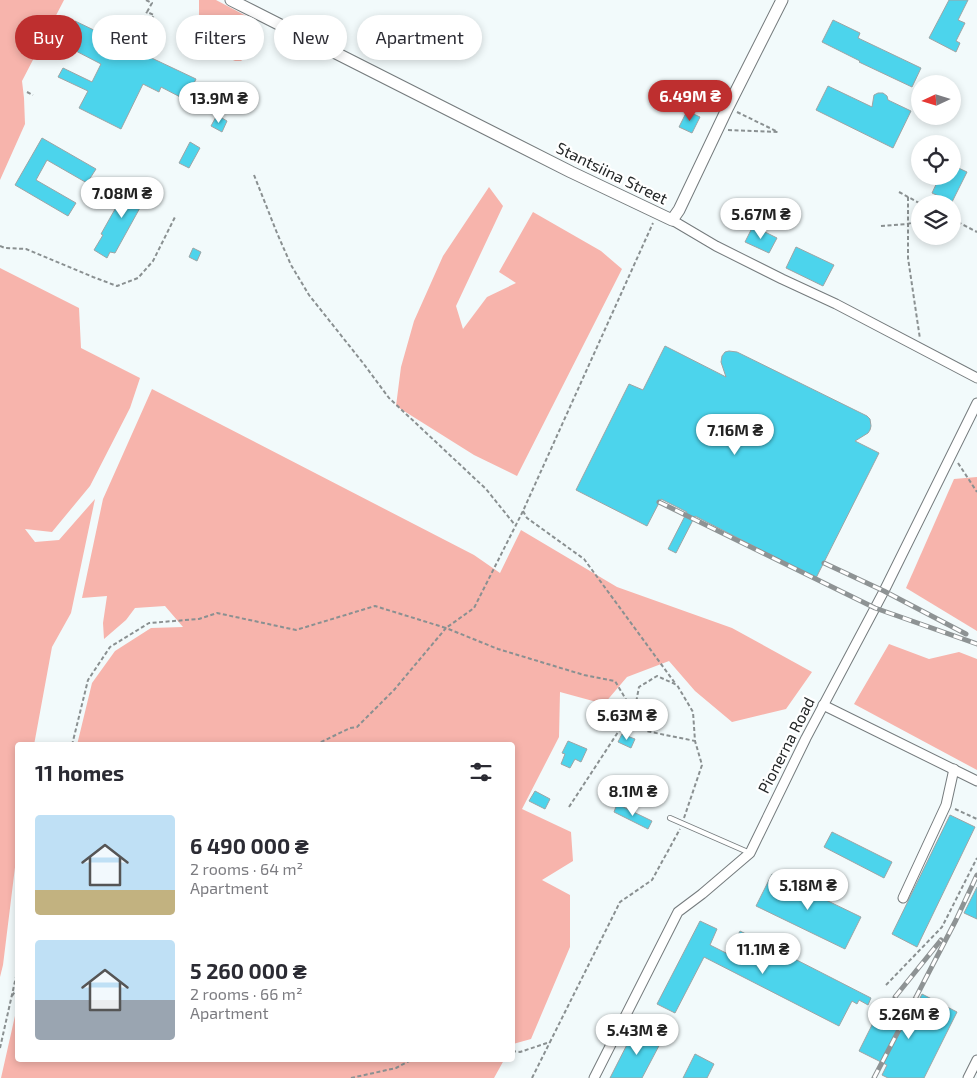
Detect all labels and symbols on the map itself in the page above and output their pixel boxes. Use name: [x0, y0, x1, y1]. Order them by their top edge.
north arrow: [911, 75, 961, 125]
pin: 6.49M ₴: [644, 80, 736, 122]
pin: 13.9M ₴: [173, 82, 265, 124]
street label: Stantsiina Street: [554, 137, 671, 208]
pin: 7.08M ₴: [76, 176, 168, 219]
pin: 5.67M ₴: [715, 198, 807, 240]
pin: 7.16M ₴: [689, 414, 781, 456]
street label: Pionerna Road: [753, 694, 818, 796]
pin: 5.63M ₴: [581, 698, 673, 741]
pin: 8.1M ₴: [592, 774, 674, 817]
pin: 5.18M ₴: [762, 868, 854, 911]
pin: 11.1M ₴: [717, 932, 809, 975]
pin: 5.26M ₴: [863, 998, 955, 1040]
pin: 5.43M ₴: [591, 1014, 683, 1056]

